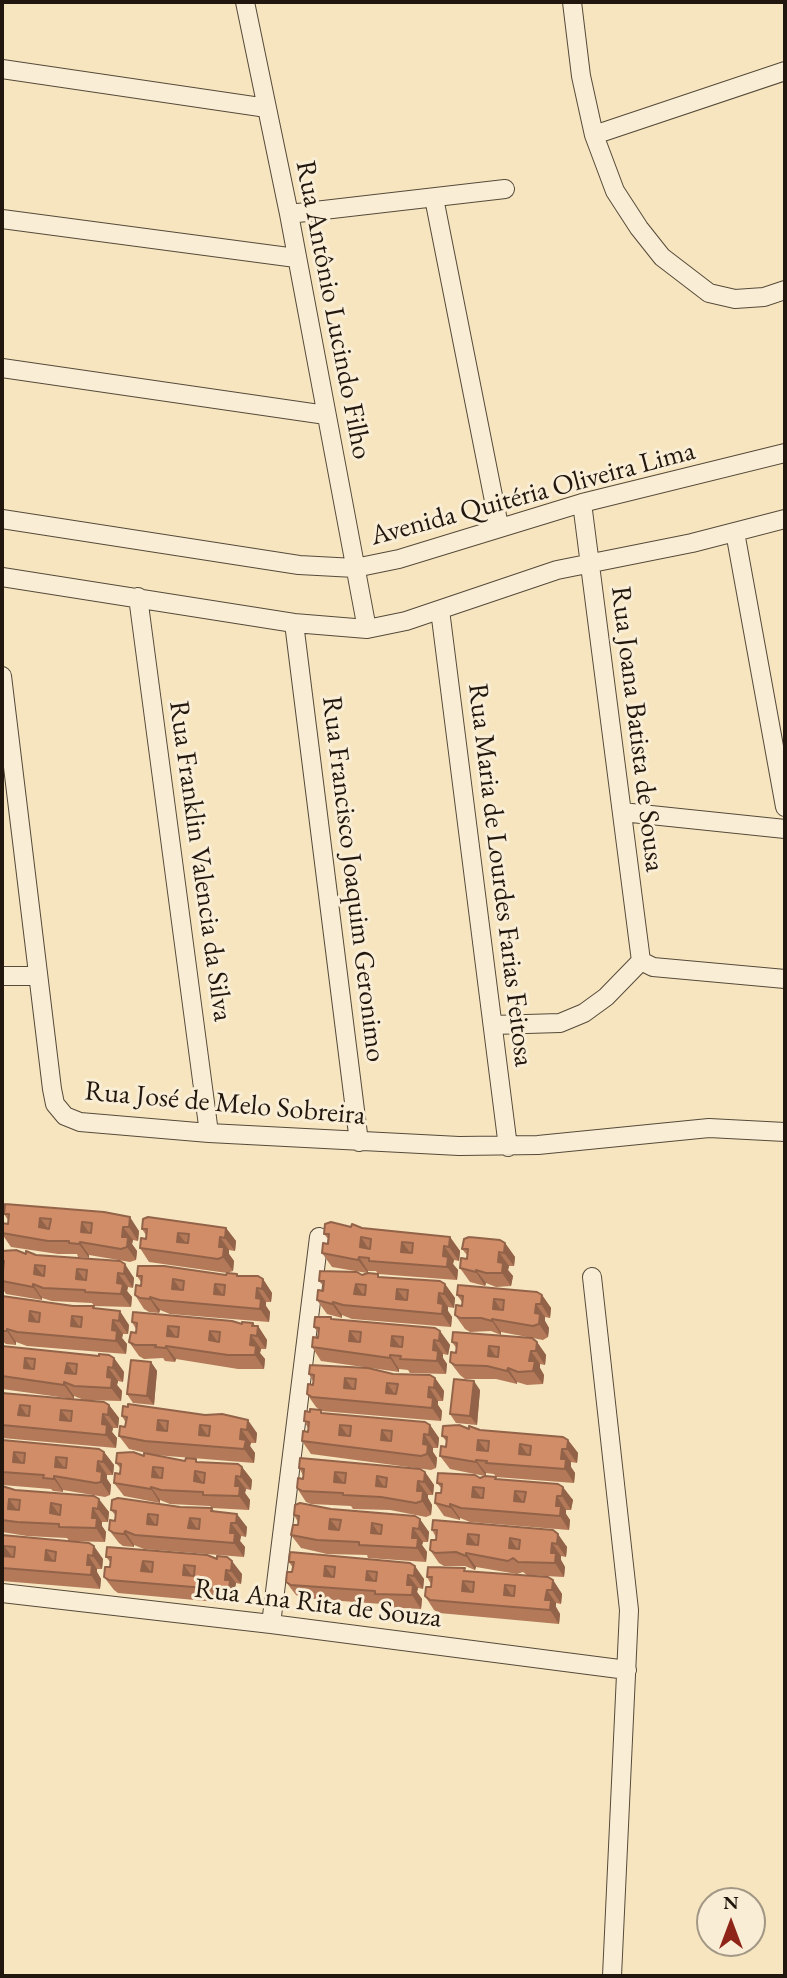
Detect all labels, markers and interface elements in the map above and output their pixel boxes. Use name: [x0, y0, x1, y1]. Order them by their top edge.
street label: Rua Antônio Lucindo Filho: [288, 158, 378, 462]
street label: Avenida Quitéria Oliveira Lima: [367, 434, 699, 554]
street label: Rua Joana Batista de Sousa: [603, 584, 671, 874]
street label: Rua Maria de Lourdes Farias Feitosa: [460, 681, 540, 1069]
street label: Rua Francisco Joaquim Geronimo: [314, 694, 392, 1064]
street label: Rua Franklin Valencia da Silva: [161, 699, 239, 1023]
street label: Rua José de Melo Sobreira: [83, 1075, 367, 1133]
street label: Rua Ana Rita de Souza: [192, 1572, 444, 1636]
north arrow: [696, 1887, 766, 1957]
text: N: [723, 1890, 739, 1915]

